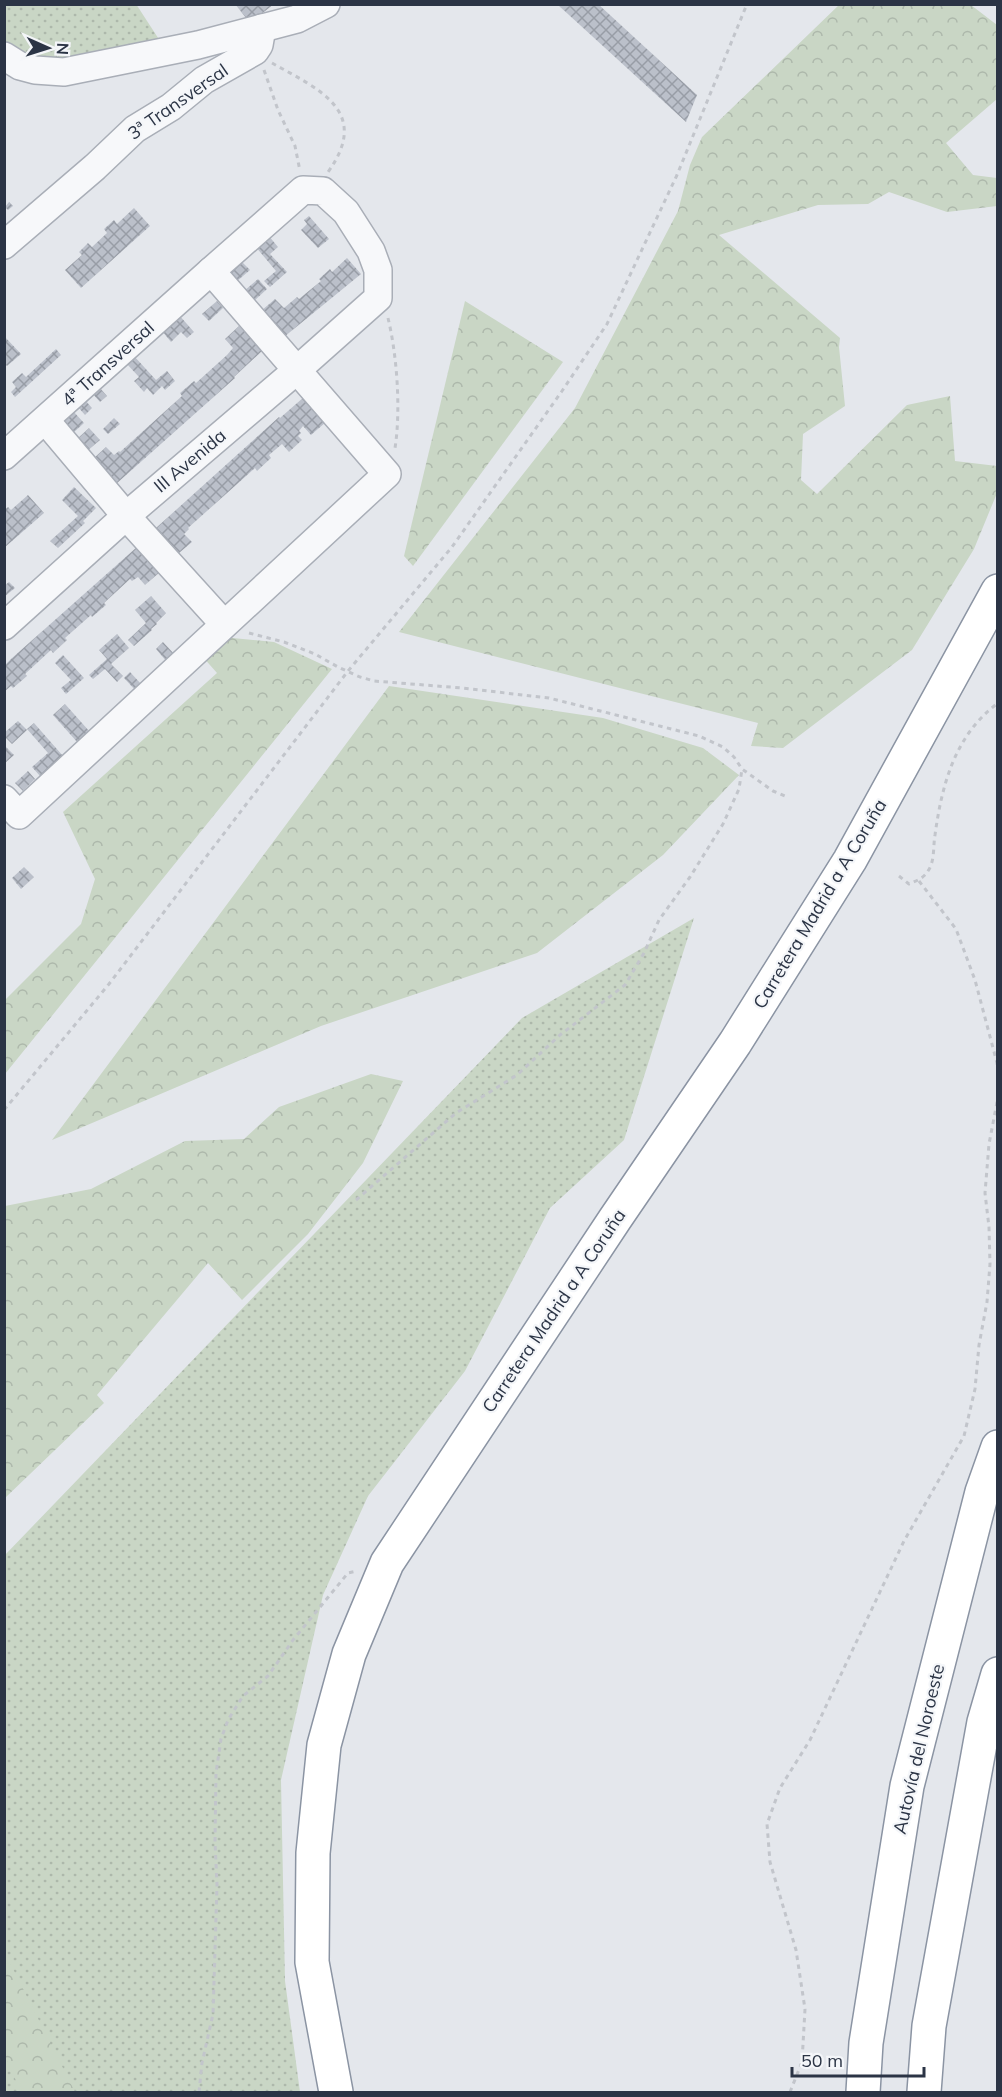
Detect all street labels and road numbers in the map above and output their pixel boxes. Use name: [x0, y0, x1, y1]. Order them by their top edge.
street label: 3ª Transversal: [123, 59, 232, 145]
street label: 4ª Transversal: [56, 316, 159, 411]
street label: III Avenida: [149, 424, 230, 497]
street label: Carretera Madrid a A Coruña: [748, 795, 891, 1013]
street label: Carretera Madrid a A Coruña: [477, 1205, 630, 1417]
street label: Autovía del Noroeste: [888, 1662, 949, 1836]

